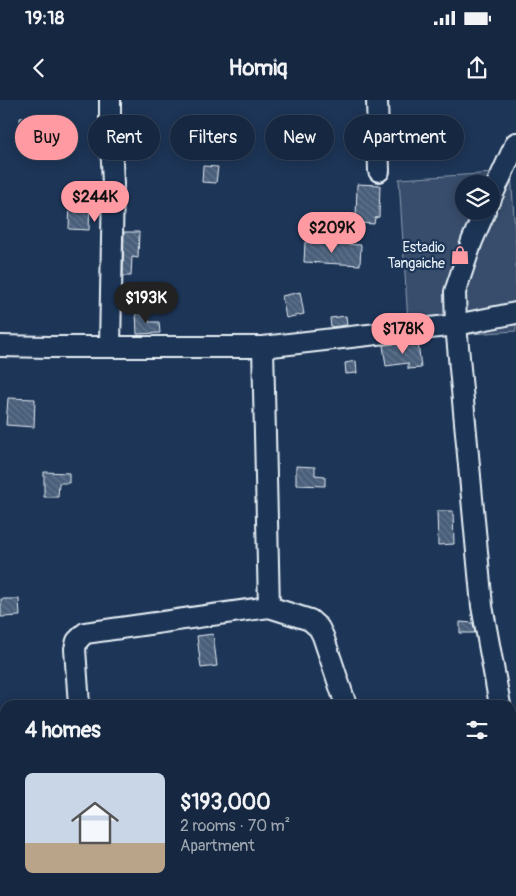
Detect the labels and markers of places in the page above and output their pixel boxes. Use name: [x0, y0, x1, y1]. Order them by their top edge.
pin: $244K: [60, 180, 130, 223]
pin: $209K: [297, 212, 367, 254]
place label: Estadio Tangaiche: [387, 239, 445, 272]
shop icon: Estadio Tangaiche: [449, 244, 471, 266]
pin: $193K: [111, 282, 181, 324]
pin: $178K: [368, 312, 438, 355]

